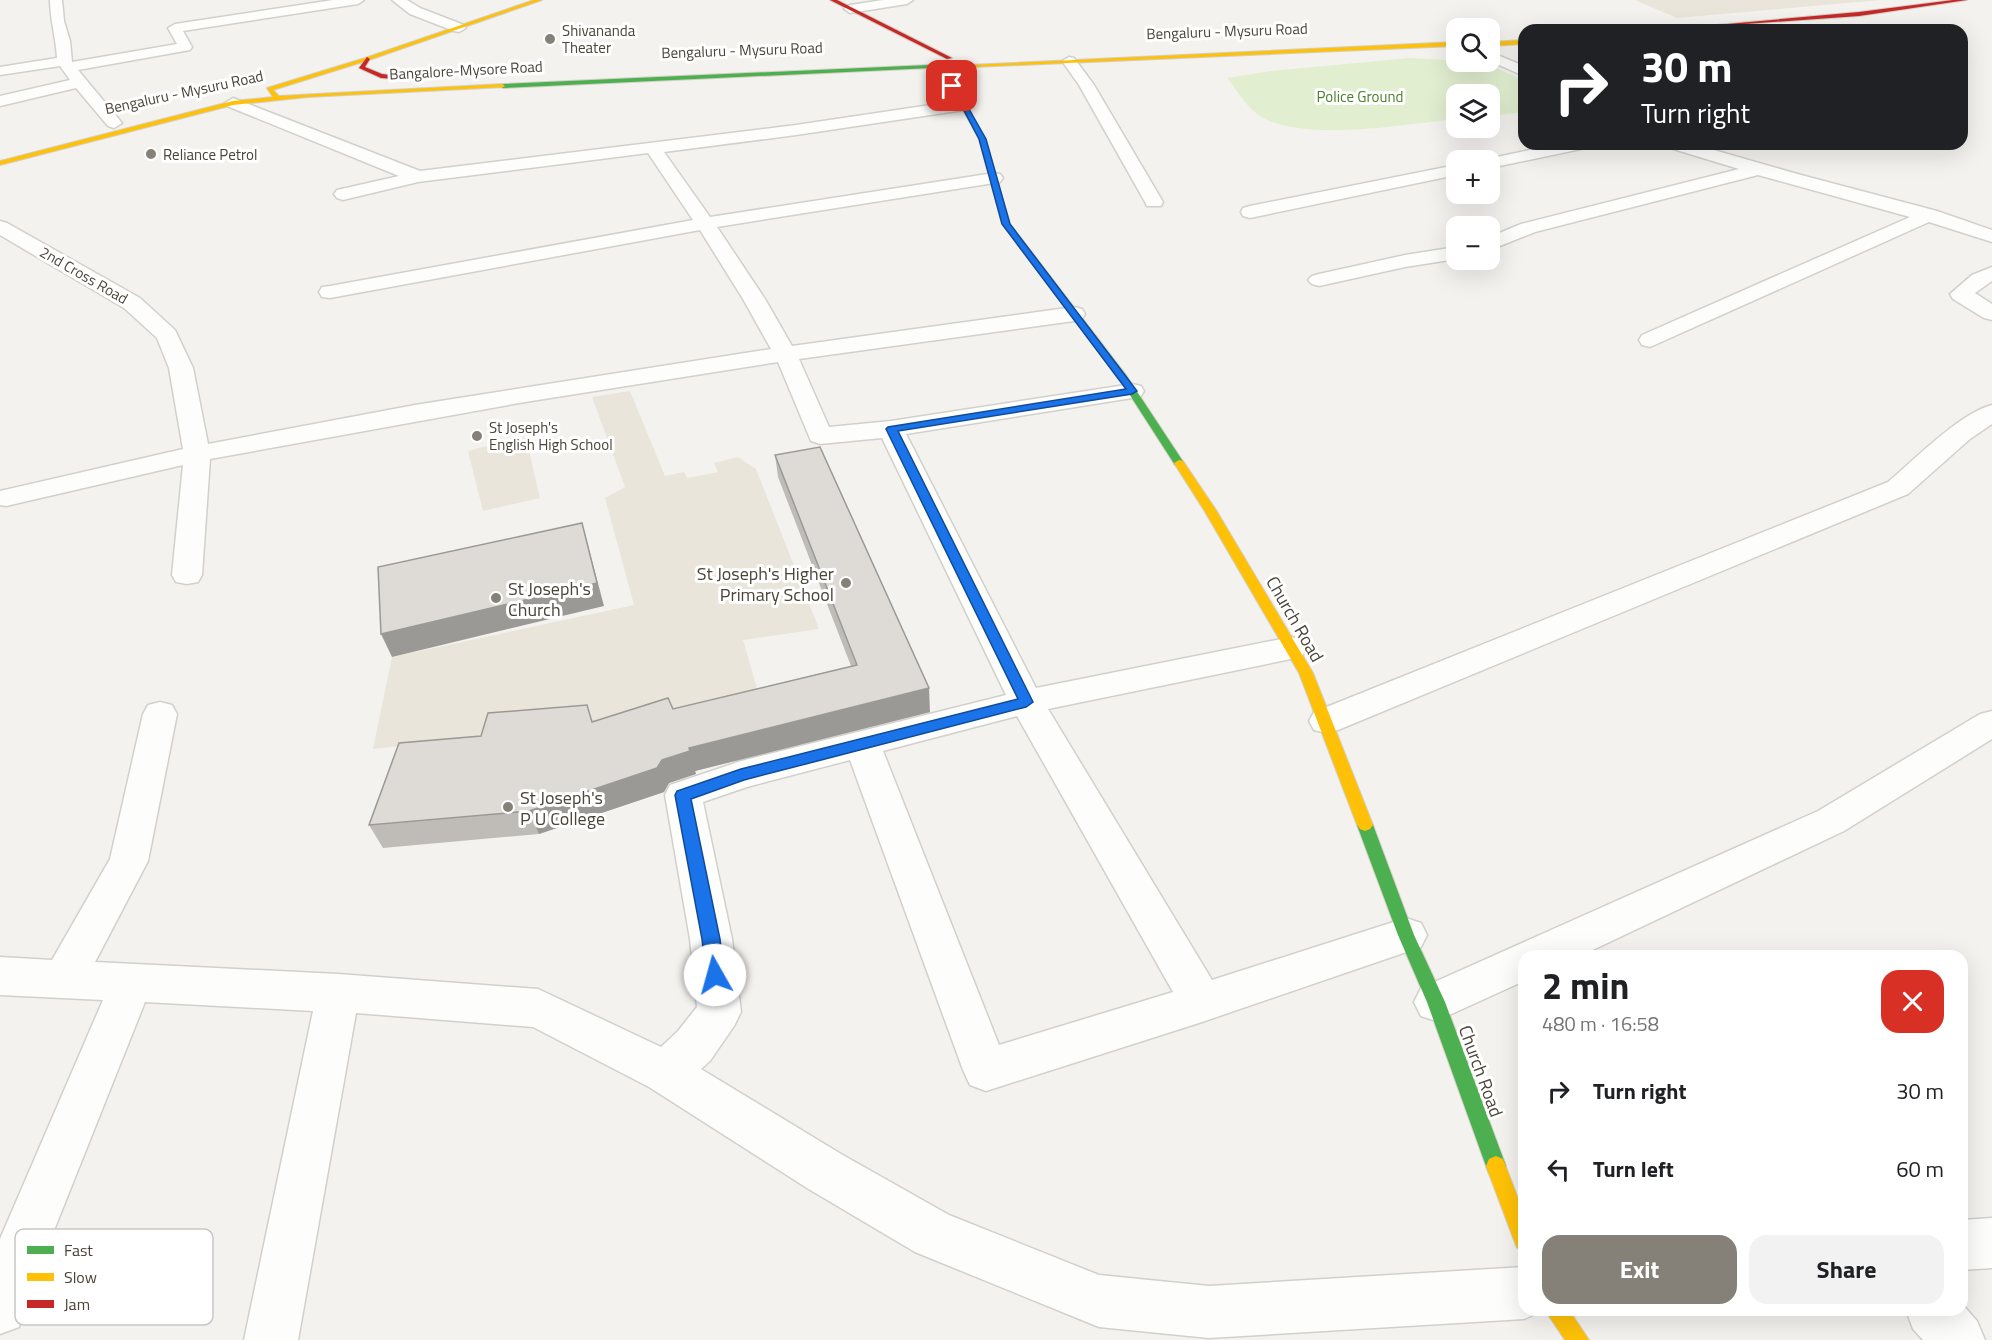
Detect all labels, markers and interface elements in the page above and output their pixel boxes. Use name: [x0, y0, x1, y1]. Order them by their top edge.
street label: Bengaluru - Mysuru Road: [1146, 17, 1308, 45]
map controls: [1446, 18, 1500, 270]
button: search: [1446, 18, 1500, 72]
place label: Shivananda Theater: [562, 19, 636, 59]
marker: Shivananda Theater: [543, 32, 557, 46]
text: 30 m: [1641, 34, 1733, 98]
street label: Bengaluru - Mysuru Road: [661, 36, 823, 64]
icon: right: [1542, 48, 1620, 126]
street label: Bangalore-Mysore Road: [389, 54, 543, 86]
pin: [926, 60, 977, 111]
street label: Bengaluru - Mysuru Road: [103, 64, 265, 120]
icon: arrive: [935, 69, 968, 102]
button: layers: [1446, 84, 1500, 138]
park label: Police Ground: [1317, 85, 1404, 108]
text: Turn right: [1641, 92, 1750, 133]
place label: Reliance Petrol: [163, 143, 257, 166]
marker: Reliance Petrol: [144, 147, 158, 161]
button: +: [1446, 150, 1500, 204]
button: −: [1446, 216, 1500, 270]
street label: 2nd Cross Road: [36, 240, 132, 310]
place label: St Joseph's English High School: [489, 416, 613, 456]
marker: St Joseph's English High School: [470, 429, 484, 443]
place label: St Joseph's Higher Primary School: [697, 560, 834, 608]
street label: Church Road: [1259, 571, 1331, 667]
place label: St Joseph's Church: [508, 575, 591, 623]
marker: St Joseph's Higher Primary School: [839, 576, 853, 590]
marker: St Joseph's Church: [489, 591, 503, 605]
place label: St Joseph's P U College: [520, 784, 605, 832]
marker: St Joseph's P U College: [501, 800, 515, 814]
position arrow: [683, 943, 747, 1007]
text: 2 min: [1542, 958, 1629, 1013]
button: close: [1881, 970, 1944, 1033]
text: 480 m · 16:58: [1542, 1008, 1659, 1039]
street label: Church Road: [1452, 1022, 1510, 1120]
text: Turn right: [1593, 1074, 1687, 1108]
text: 30 m: [1896, 1074, 1944, 1108]
icon: right: [1542, 1075, 1575, 1108]
text: Turn left: [1593, 1152, 1674, 1186]
text: 60 m: [1896, 1152, 1944, 1186]
icon: left: [1542, 1153, 1575, 1186]
legend: [15, 1229, 213, 1325]
button: Exit: [1542, 1235, 1737, 1304]
button: Share: [1749, 1235, 1944, 1304]
text: Fast: [64, 1238, 93, 1262]
text: Slow: [64, 1265, 97, 1289]
text: Jam: [64, 1292, 90, 1316]

